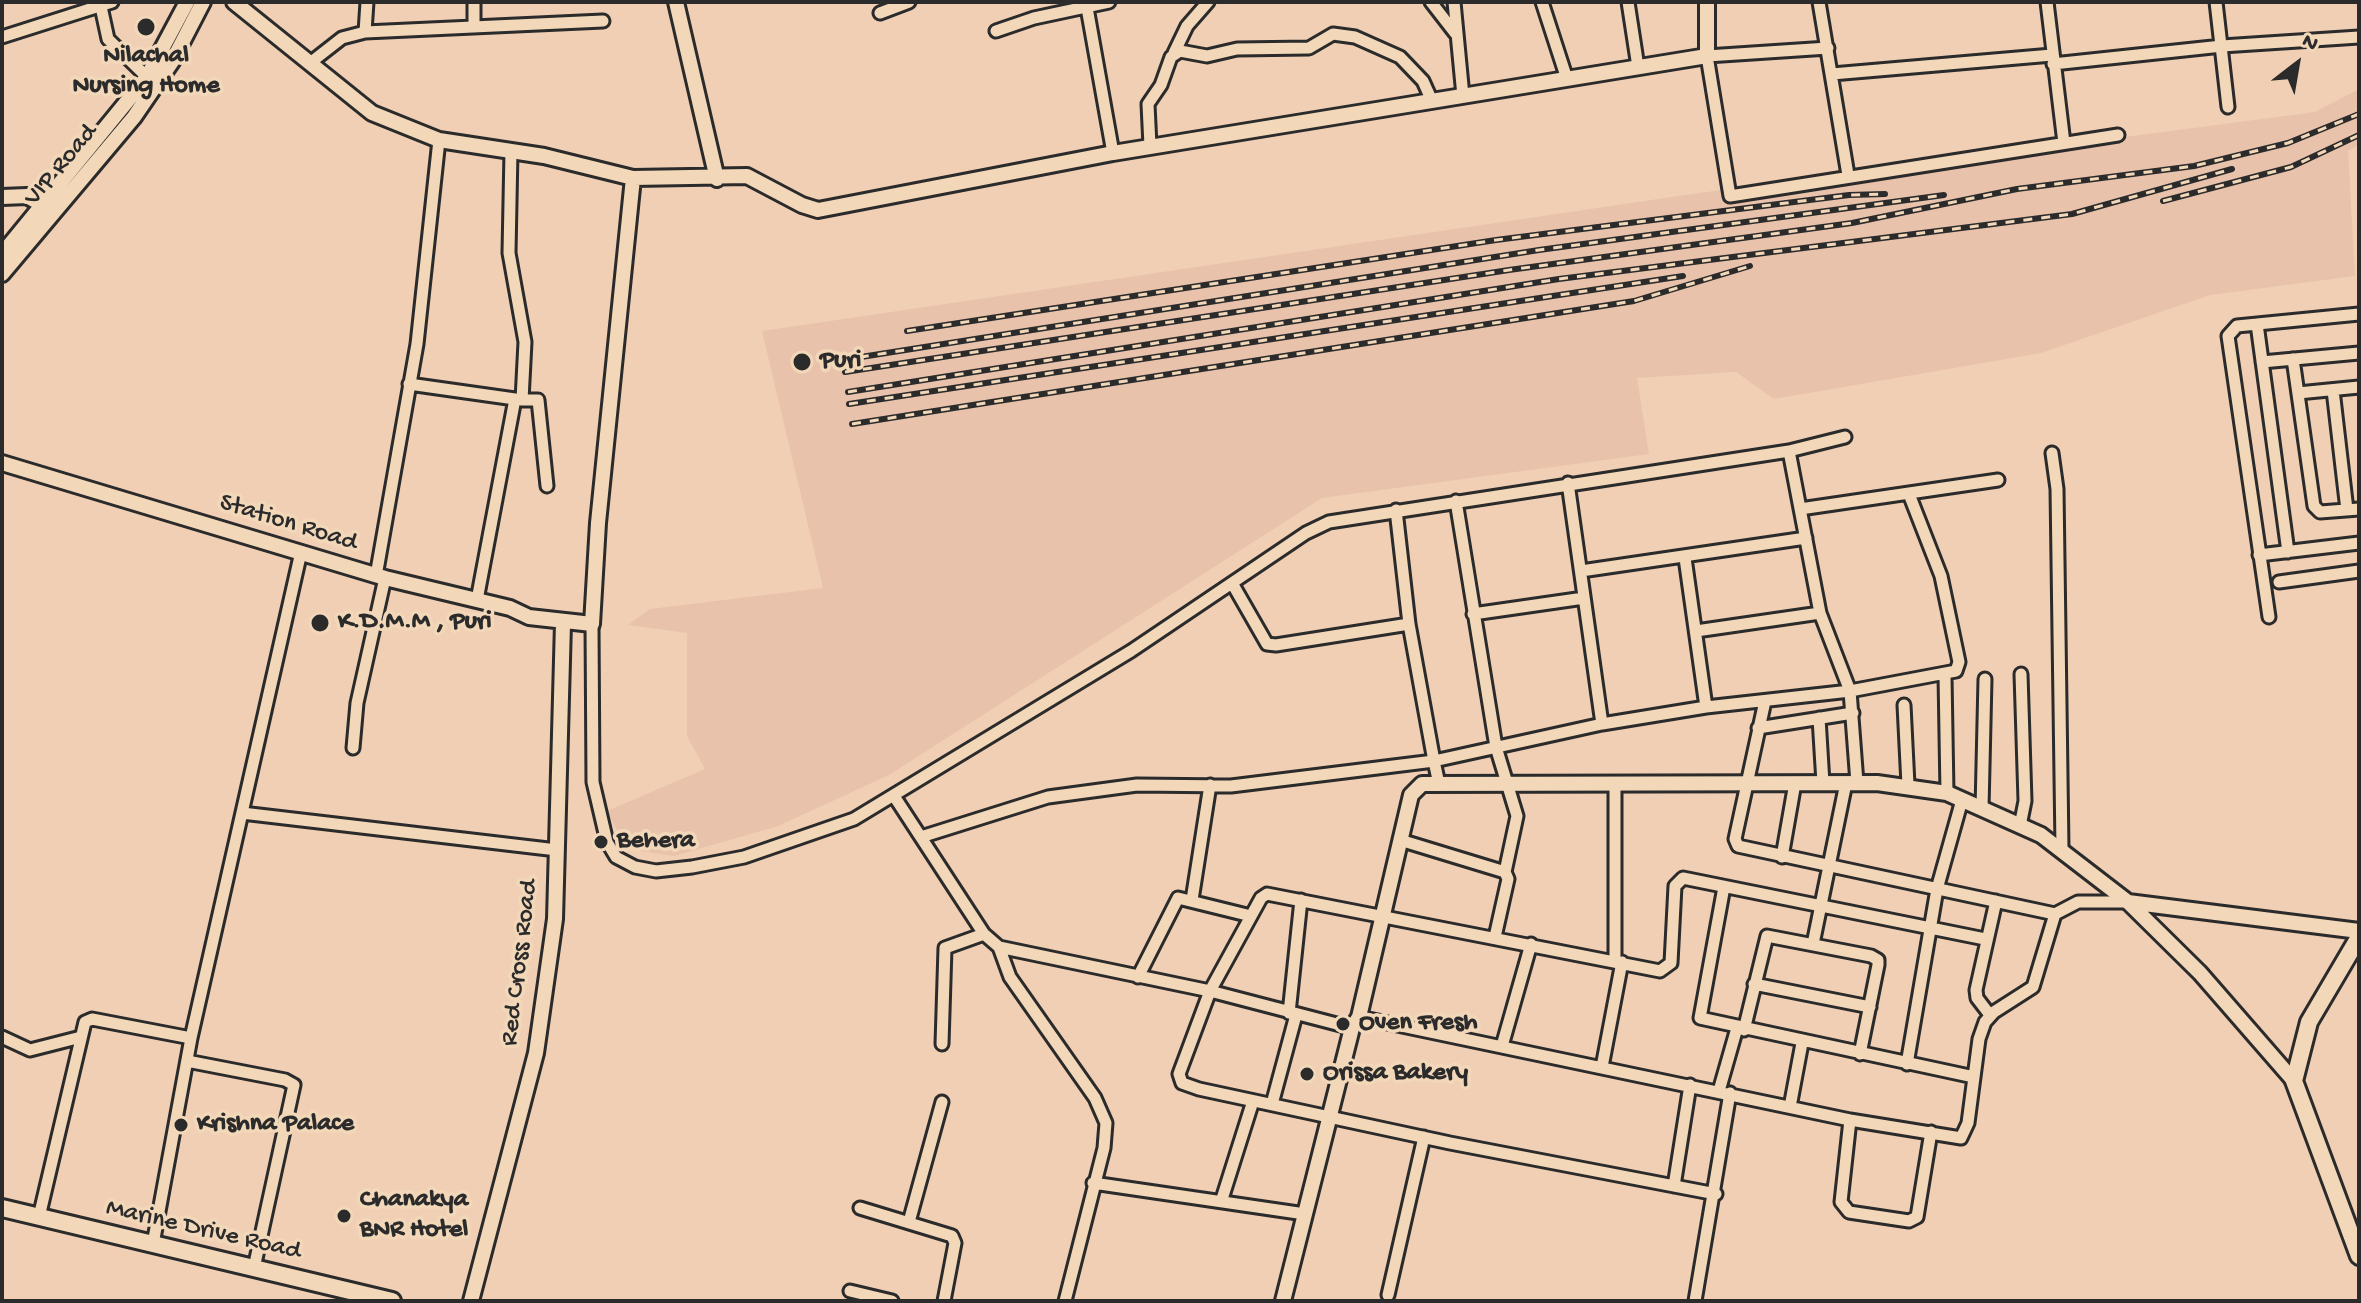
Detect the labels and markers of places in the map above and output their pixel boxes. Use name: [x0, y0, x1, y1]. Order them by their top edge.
marker: Nilachal Nursing Home: [135, 16, 157, 38]
place label: Nilachal Nursing Home: [72, 41, 220, 102]
place label: Puri: [820, 346, 861, 378]
marker: Puri: [791, 351, 813, 373]
place label: K.D.M.M , Puri: [338, 607, 492, 639]
marker: K.D.M.M , Puri: [309, 612, 331, 634]
place label: Behera: [617, 826, 695, 858]
marker: Behera: [592, 833, 610, 851]
place label: Oven Fresh: [1359, 1008, 1478, 1040]
marker: Oven Fresh: [1334, 1015, 1352, 1033]
place label: Orissa Bakery: [1323, 1058, 1468, 1090]
marker: Orissa Bakery: [1298, 1065, 1316, 1083]
place label: Krishna Palace: [197, 1109, 354, 1141]
marker: Krishna Palace: [172, 1116, 190, 1134]
place label: Chanakya BNR Hotel: [360, 1185, 468, 1246]
marker: Chanakya BNR Hotel: [335, 1207, 353, 1225]

